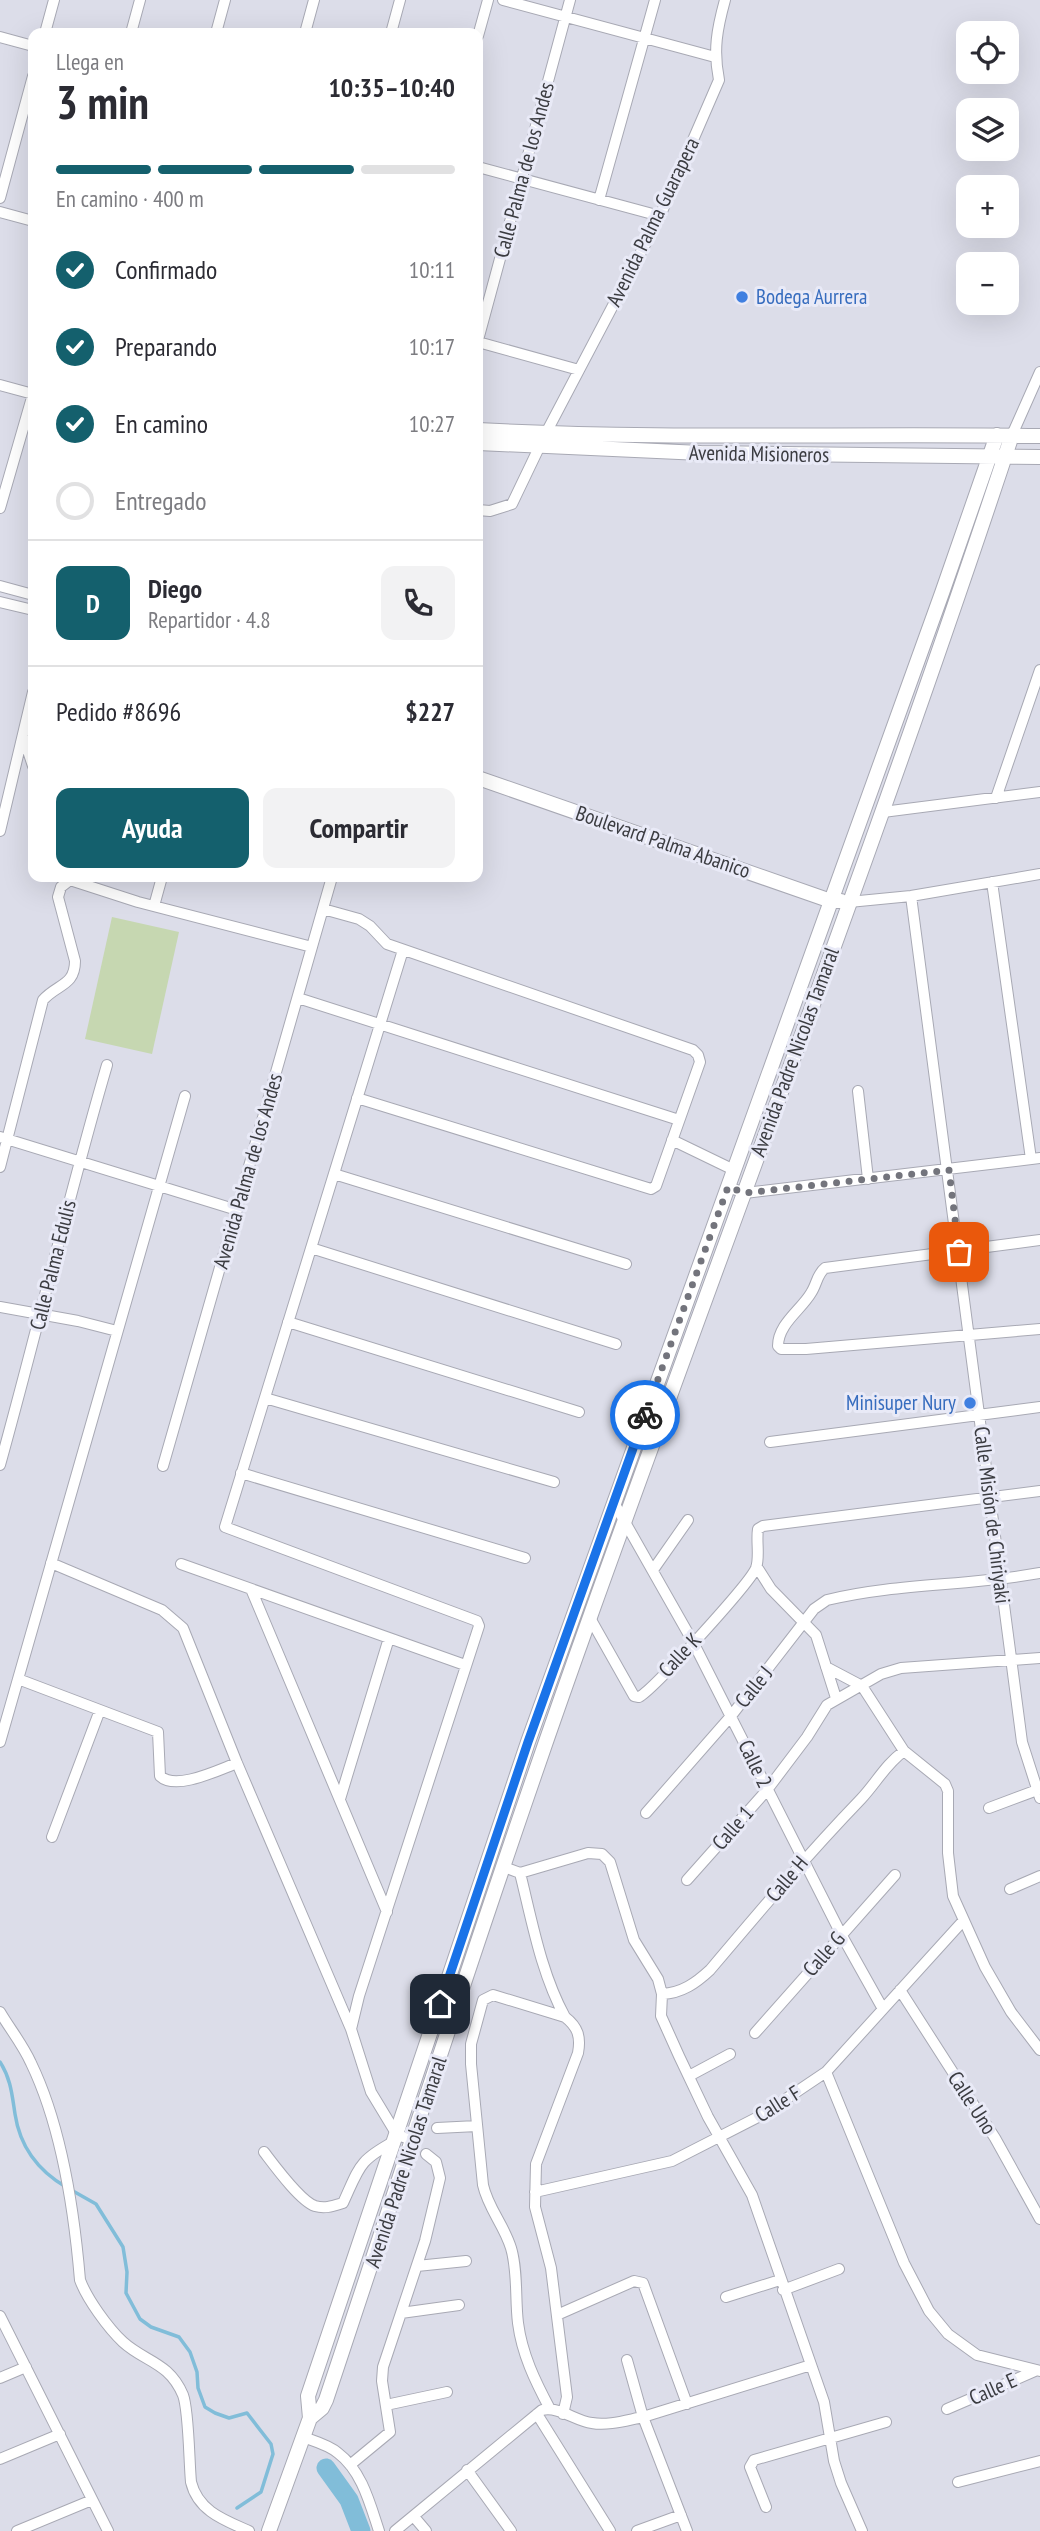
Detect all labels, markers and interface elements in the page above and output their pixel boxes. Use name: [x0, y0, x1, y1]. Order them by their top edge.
map controls: [956, 21, 1019, 315]
button: locate: [956, 21, 1019, 84]
text: Llega en: [56, 47, 124, 76]
text: 10:35–10:40: [328, 71, 455, 104]
text: 3 min: [56, 72, 149, 132]
street label: Calle Palma de los Andes: [487, 79, 560, 261]
button: layers: [956, 98, 1019, 161]
street label: Avenida Palma Guarapera: [600, 133, 705, 311]
button: +: [956, 175, 1019, 238]
text: En camino · 400 m: [56, 184, 204, 213]
icon: check: [56, 251, 94, 289]
button: −: [956, 252, 1019, 315]
text: Confirmado: [115, 253, 217, 286]
text: 10:11: [409, 255, 455, 284]
place label: Bodega Aurrera: [756, 283, 867, 310]
marker: Bodega Aurrera: [734, 289, 750, 305]
icon: check: [56, 328, 94, 366]
text: Preparando: [115, 330, 217, 363]
text: 10:17: [409, 332, 455, 361]
icon: check: [56, 405, 94, 443]
text: En camino: [115, 407, 208, 440]
text: 10:27: [409, 409, 455, 438]
street label: Avenida Misioneros: [689, 439, 829, 468]
text: Entregado: [115, 484, 207, 517]
button: phone: [381, 566, 455, 640]
text: Diego: [148, 572, 202, 605]
text: D: [86, 587, 100, 620]
text: Repartidor · 4.8: [148, 605, 271, 634]
text: Pedido #8696: [56, 695, 181, 728]
text: $227: [405, 695, 455, 728]
button: Ayuda: [56, 788, 249, 868]
button: Compartir: [263, 788, 455, 868]
street label: Boulevard Palma Abanico: [572, 799, 754, 884]
street label: Avenida Padre Nicolas Tamaral: [744, 943, 845, 1160]
street label: Avenida Palma de los Andes: [207, 1070, 288, 1272]
street label: Calle Palma Edulis: [23, 1197, 82, 1333]
pin: [929, 1222, 989, 1282]
icon: bag: [940, 1233, 978, 1271]
courier: [610, 1380, 680, 1450]
place label: Minisuper Nury: [846, 1389, 956, 1416]
marker: Minisuper Nury: [962, 1395, 978, 1411]
icon: bike: [626, 1396, 664, 1434]
street label: Calle Misión de Chiriyaki: [968, 1425, 1017, 1605]
street label: Calle K: [652, 1627, 707, 1683]
street label: Calle J: [729, 1660, 778, 1713]
street label: Calle 2: [732, 1735, 779, 1792]
street label: Calle 1: [706, 1800, 759, 1855]
street label: Calle H: [760, 1850, 814, 1907]
street label: Calle G: [797, 1926, 851, 1982]
pin: [410, 1974, 470, 2034]
icon: home: [421, 1985, 459, 2023]
street label: Avenida Padre Nicolas Tamaral: [359, 2053, 452, 2271]
street label: Calle Uno: [942, 2066, 1003, 2139]
street label: Calle F: [750, 2079, 806, 2128]
street label: Calle E: [965, 2366, 1021, 2411]

